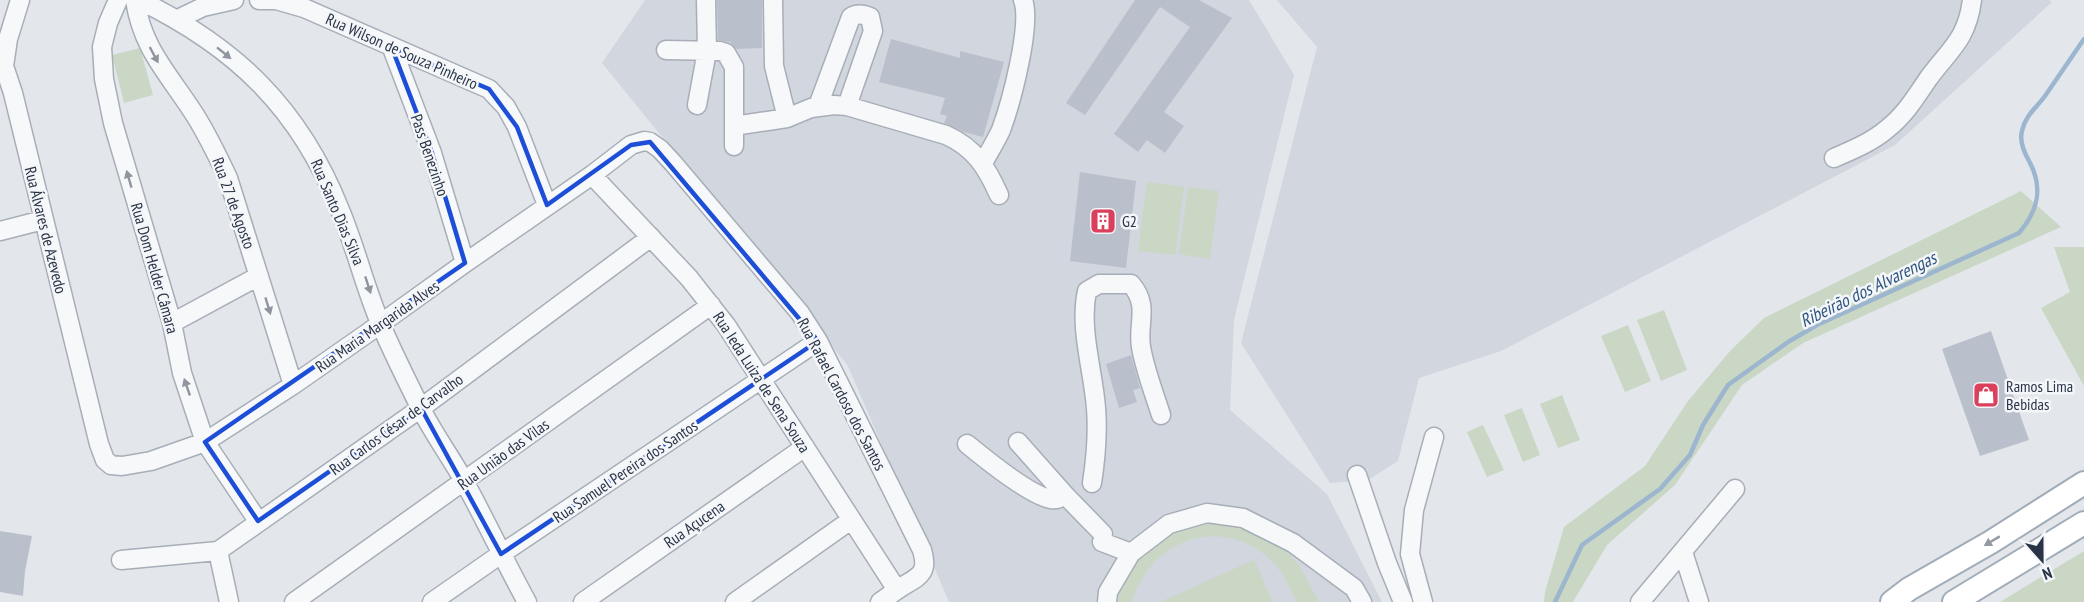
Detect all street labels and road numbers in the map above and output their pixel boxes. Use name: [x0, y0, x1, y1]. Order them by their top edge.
street label: Rua Wilson de Souza Pinheiro: [323, 8, 481, 94]
street label: Pass Benezinho: [407, 111, 453, 199]
street label: Rua 27 de Agosto: [208, 155, 260, 252]
street label: Rua Santo Dias Silva: [307, 156, 369, 268]
street label: Rua Álvares de Azevedo: [21, 164, 71, 296]
street label: Rua Dom Helder Câmara: [127, 200, 183, 336]
street label: Rua Maria Margarida Alves: [311, 276, 443, 376]
street label: Rua Ieda Luiza de Sena Souza: [709, 308, 815, 456]
street label: Rua Rafael Cardoso dos Santos: [793, 314, 891, 474]
street label: Rua Carlos César de Carvalho: [325, 369, 467, 479]
street label: Rua União das Vilas: [453, 414, 553, 494]
street label: Rua Samuel Pereira dos Santos: [549, 415, 701, 527]
street label: Rua Açucena: [660, 496, 728, 552]

